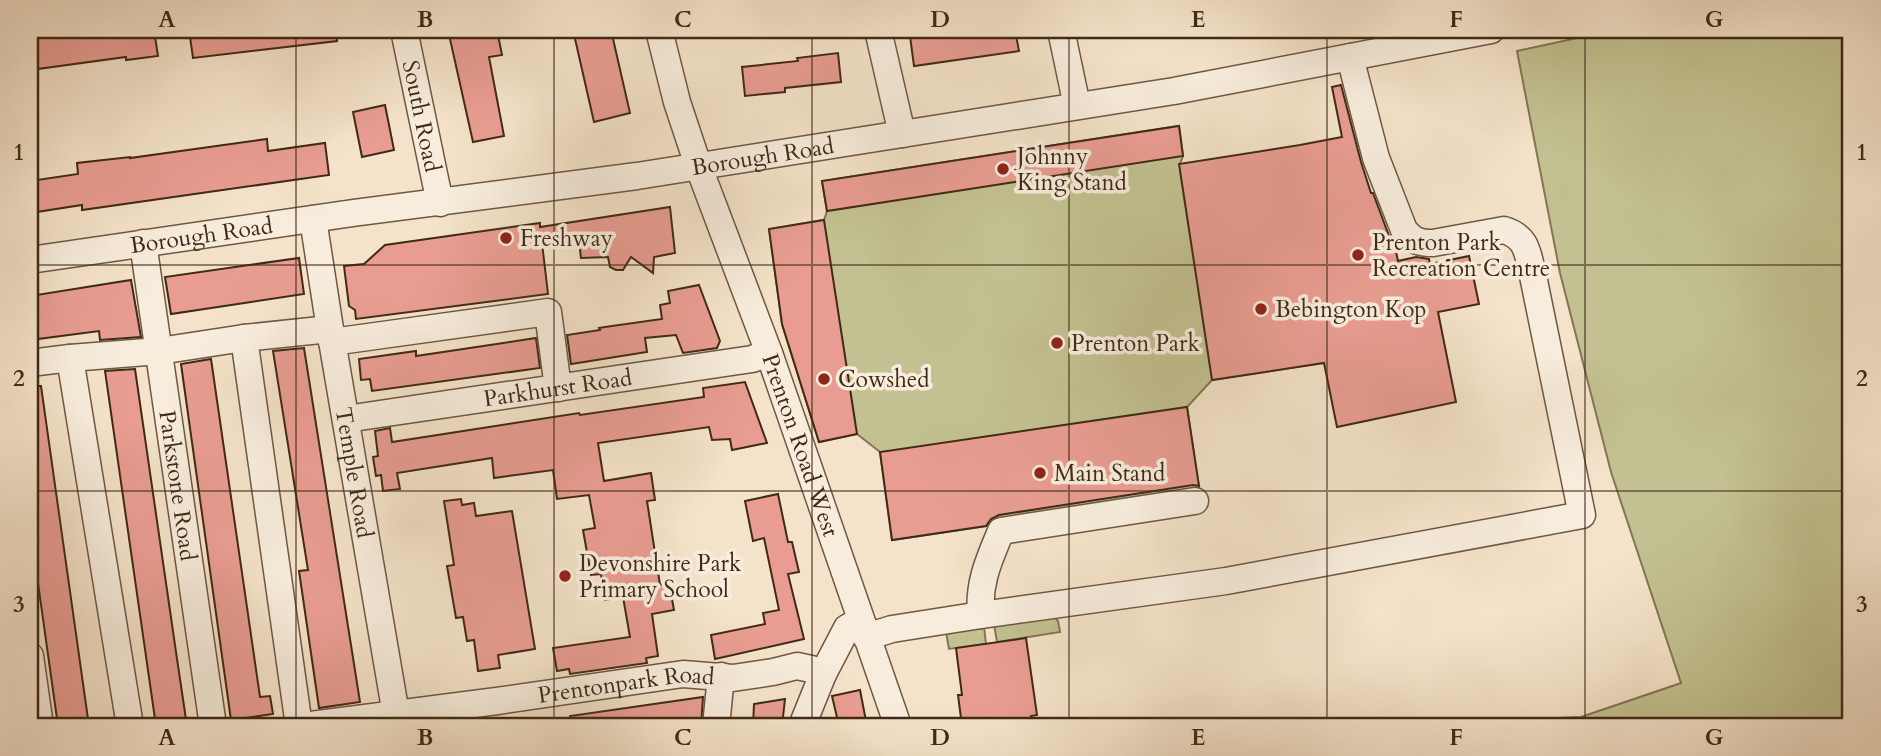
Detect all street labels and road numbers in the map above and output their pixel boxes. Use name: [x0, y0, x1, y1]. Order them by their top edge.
street label: South Road: [395, 58, 449, 175]
street label: Borough Road: [689, 129, 837, 183]
street label: Borough Road: [128, 209, 275, 261]
street label: Prenton Road West: [755, 349, 847, 541]
street label: Parkhurst Road: [481, 361, 635, 414]
street label: Temple Road: [328, 405, 381, 541]
street label: Parkstone Road: [152, 408, 204, 564]
street label: Prentonpark Road: [536, 658, 716, 710]

